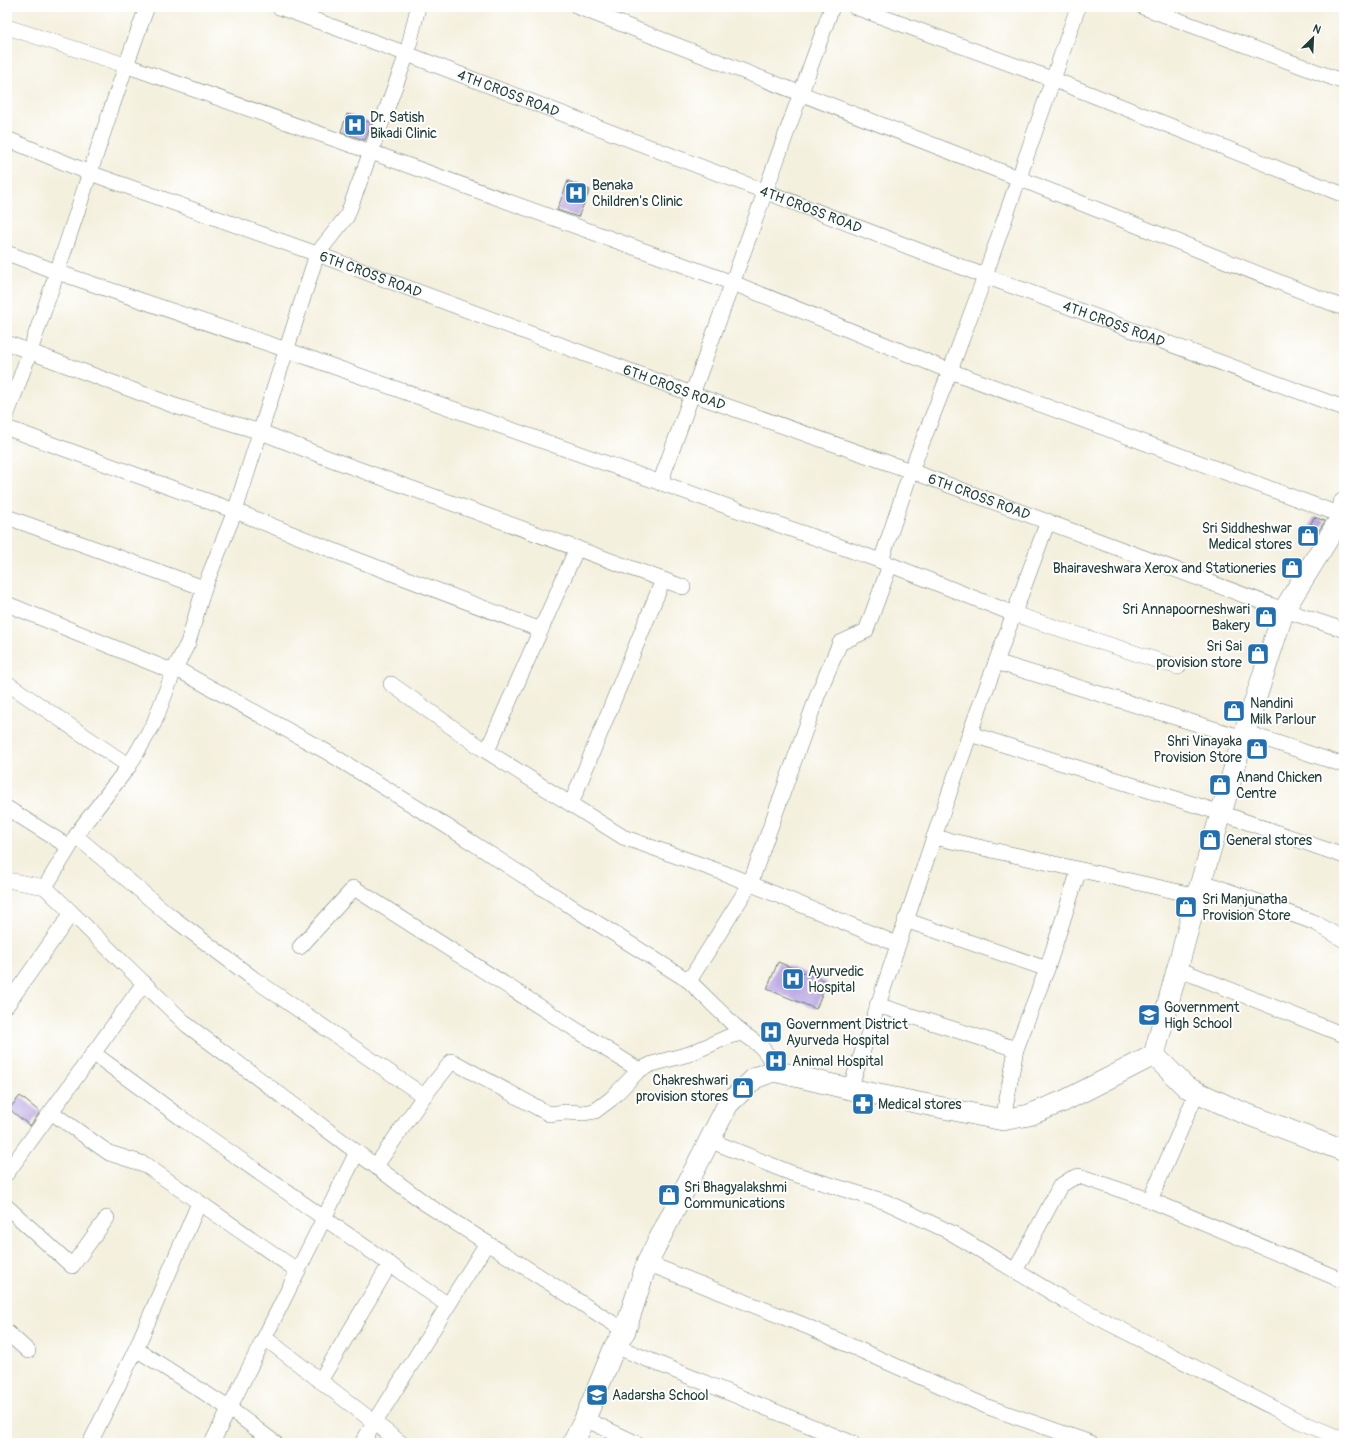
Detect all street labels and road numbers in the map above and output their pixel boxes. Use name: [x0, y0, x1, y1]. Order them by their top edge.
street label: 4TH CROSS ROAD: [455, 66, 562, 121]
street label: 4TH CROSS ROAD: [757, 182, 864, 237]
street label: 6TH CROSS ROAD: [317, 248, 424, 301]
street label: 4TH CROSS ROAD: [1060, 297, 1168, 351]
street label: 6TH CROSS ROAD: [621, 361, 728, 414]
street label: 6TH CROSS ROAD: [926, 470, 1033, 524]

